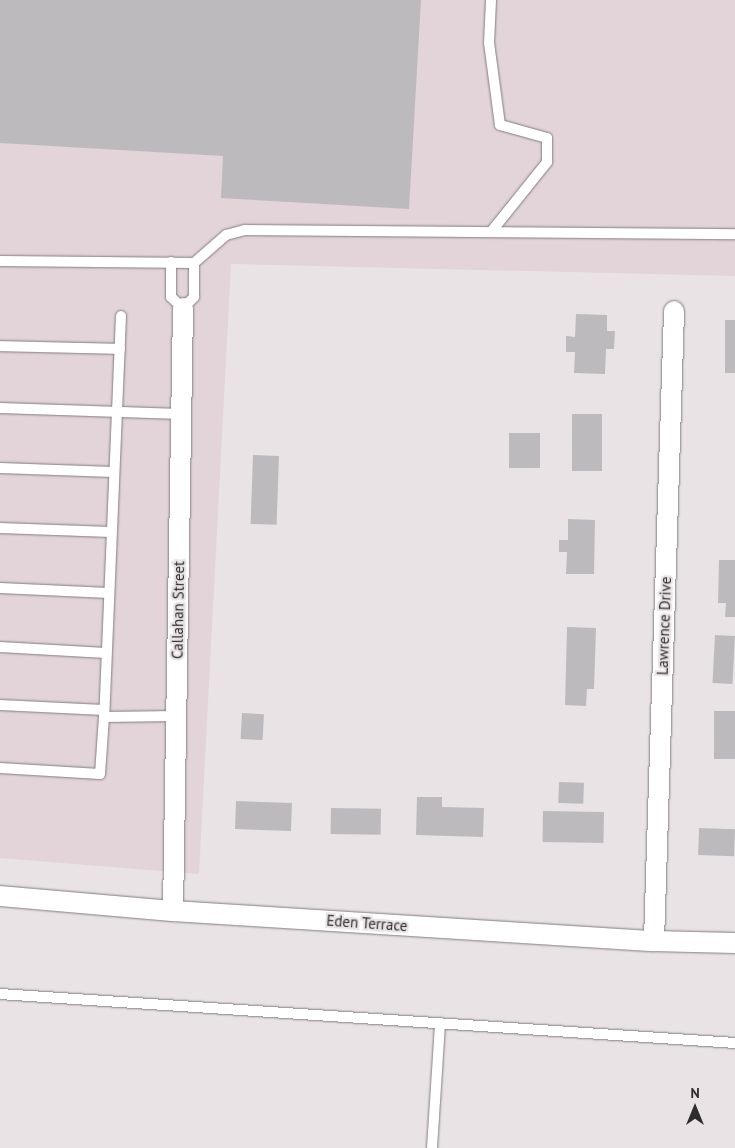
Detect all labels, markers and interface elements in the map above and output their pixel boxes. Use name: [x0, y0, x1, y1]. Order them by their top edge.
street label: Callahan Street: [168, 561, 188, 659]
street label: Lawrence Drive: [653, 576, 675, 676]
street label: Eden Terrace: [326, 911, 408, 935]
north arrow: [670, 1083, 720, 1133]
text: N: [690, 1084, 700, 1102]

